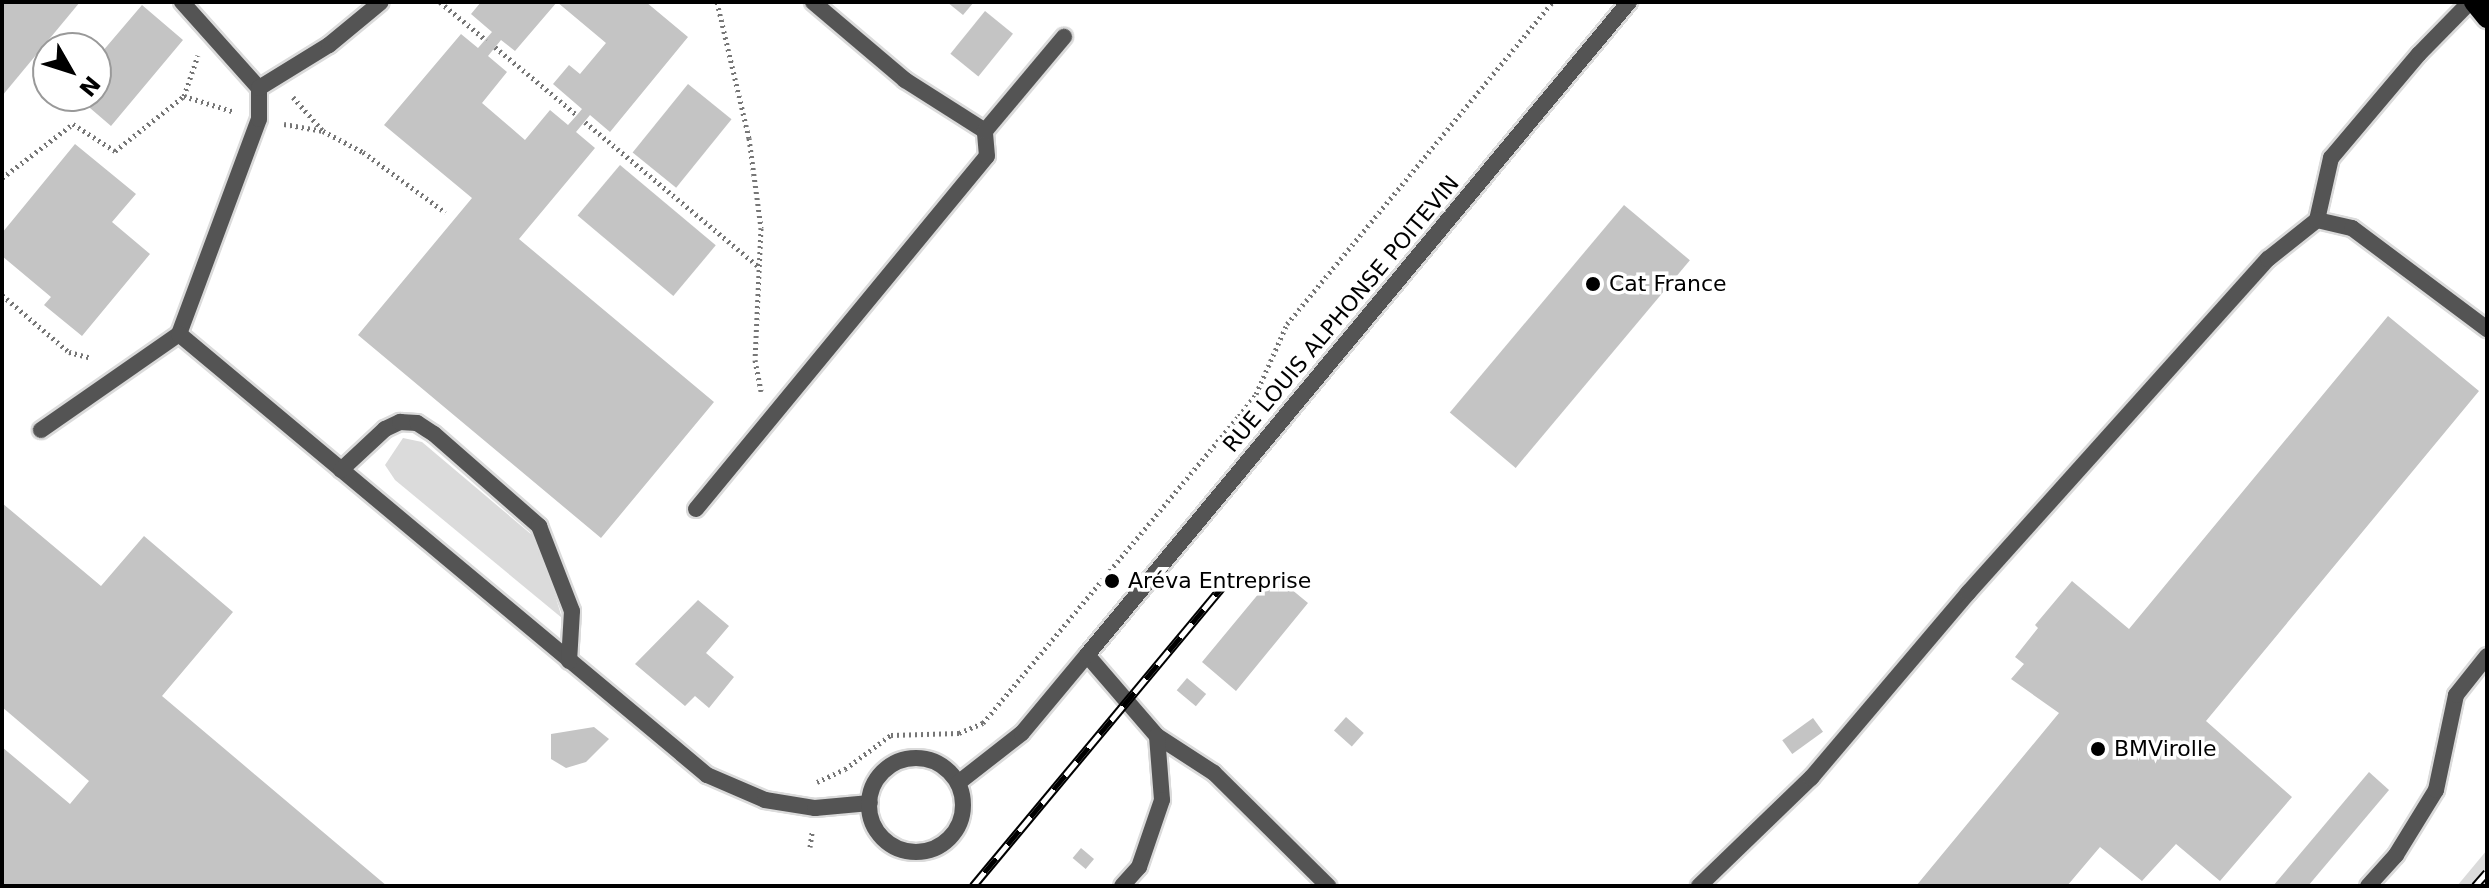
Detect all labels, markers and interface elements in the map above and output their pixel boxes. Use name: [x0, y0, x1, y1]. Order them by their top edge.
north arrow: [32, 32, 112, 112]
text: N: [74, 71, 105, 101]
street label: RUE LOUIS ALPHONSE POITEVIN: [1218, 170, 1464, 458]
place label: Cat France: [1609, 271, 1727, 297]
marker: Cat France: [1584, 275, 1602, 293]
place label: Aréva Entreprise: [1128, 568, 1311, 594]
marker: Aréva Entreprise: [1103, 572, 1121, 590]
place label: BMVirolle: [2114, 736, 2217, 762]
marker: BMVirolle: [2089, 740, 2107, 758]

